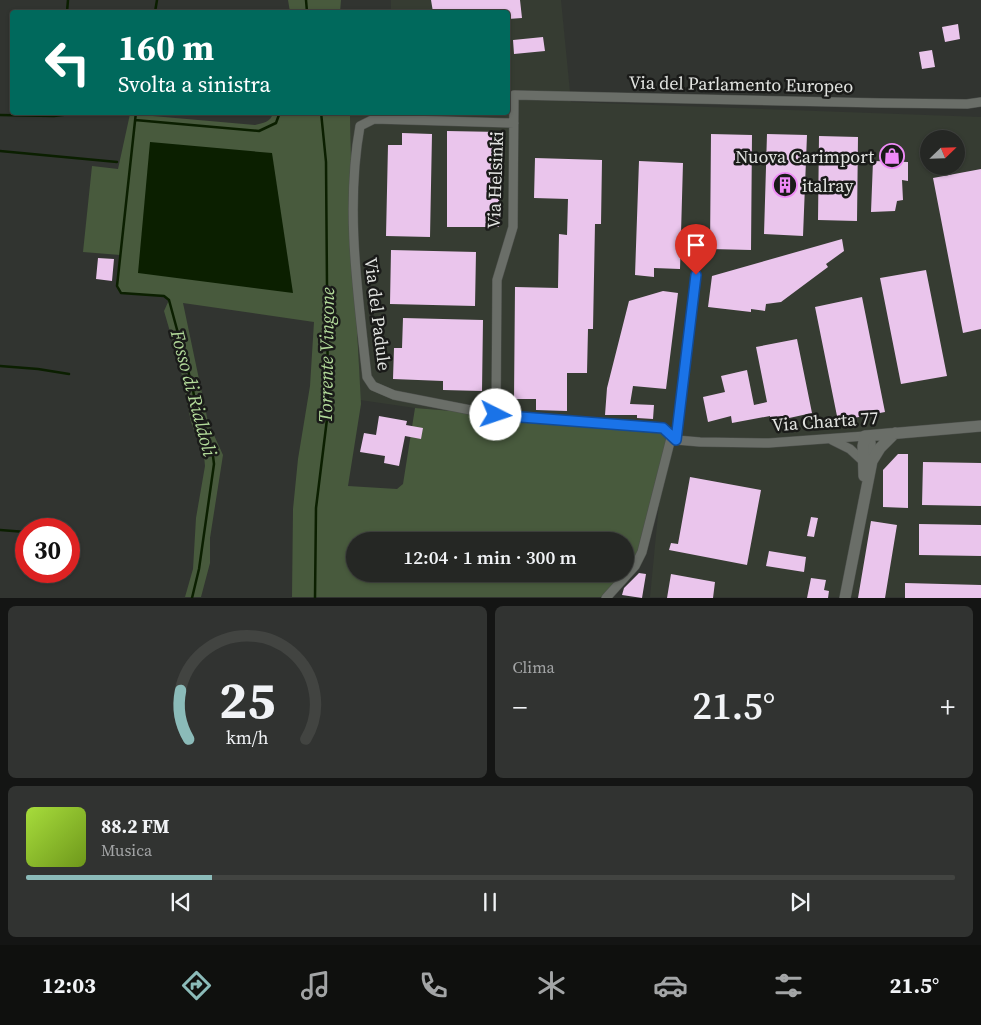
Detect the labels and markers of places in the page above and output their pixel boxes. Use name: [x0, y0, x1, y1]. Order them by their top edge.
shop icon: Nuova Carimport: [879, 143, 905, 169]
place label: Nuova Carimport: [735, 144, 874, 169]
building icon: italray: [772, 172, 798, 198]
place label: italray: [802, 173, 854, 198]
pin: [675, 224, 717, 275]

